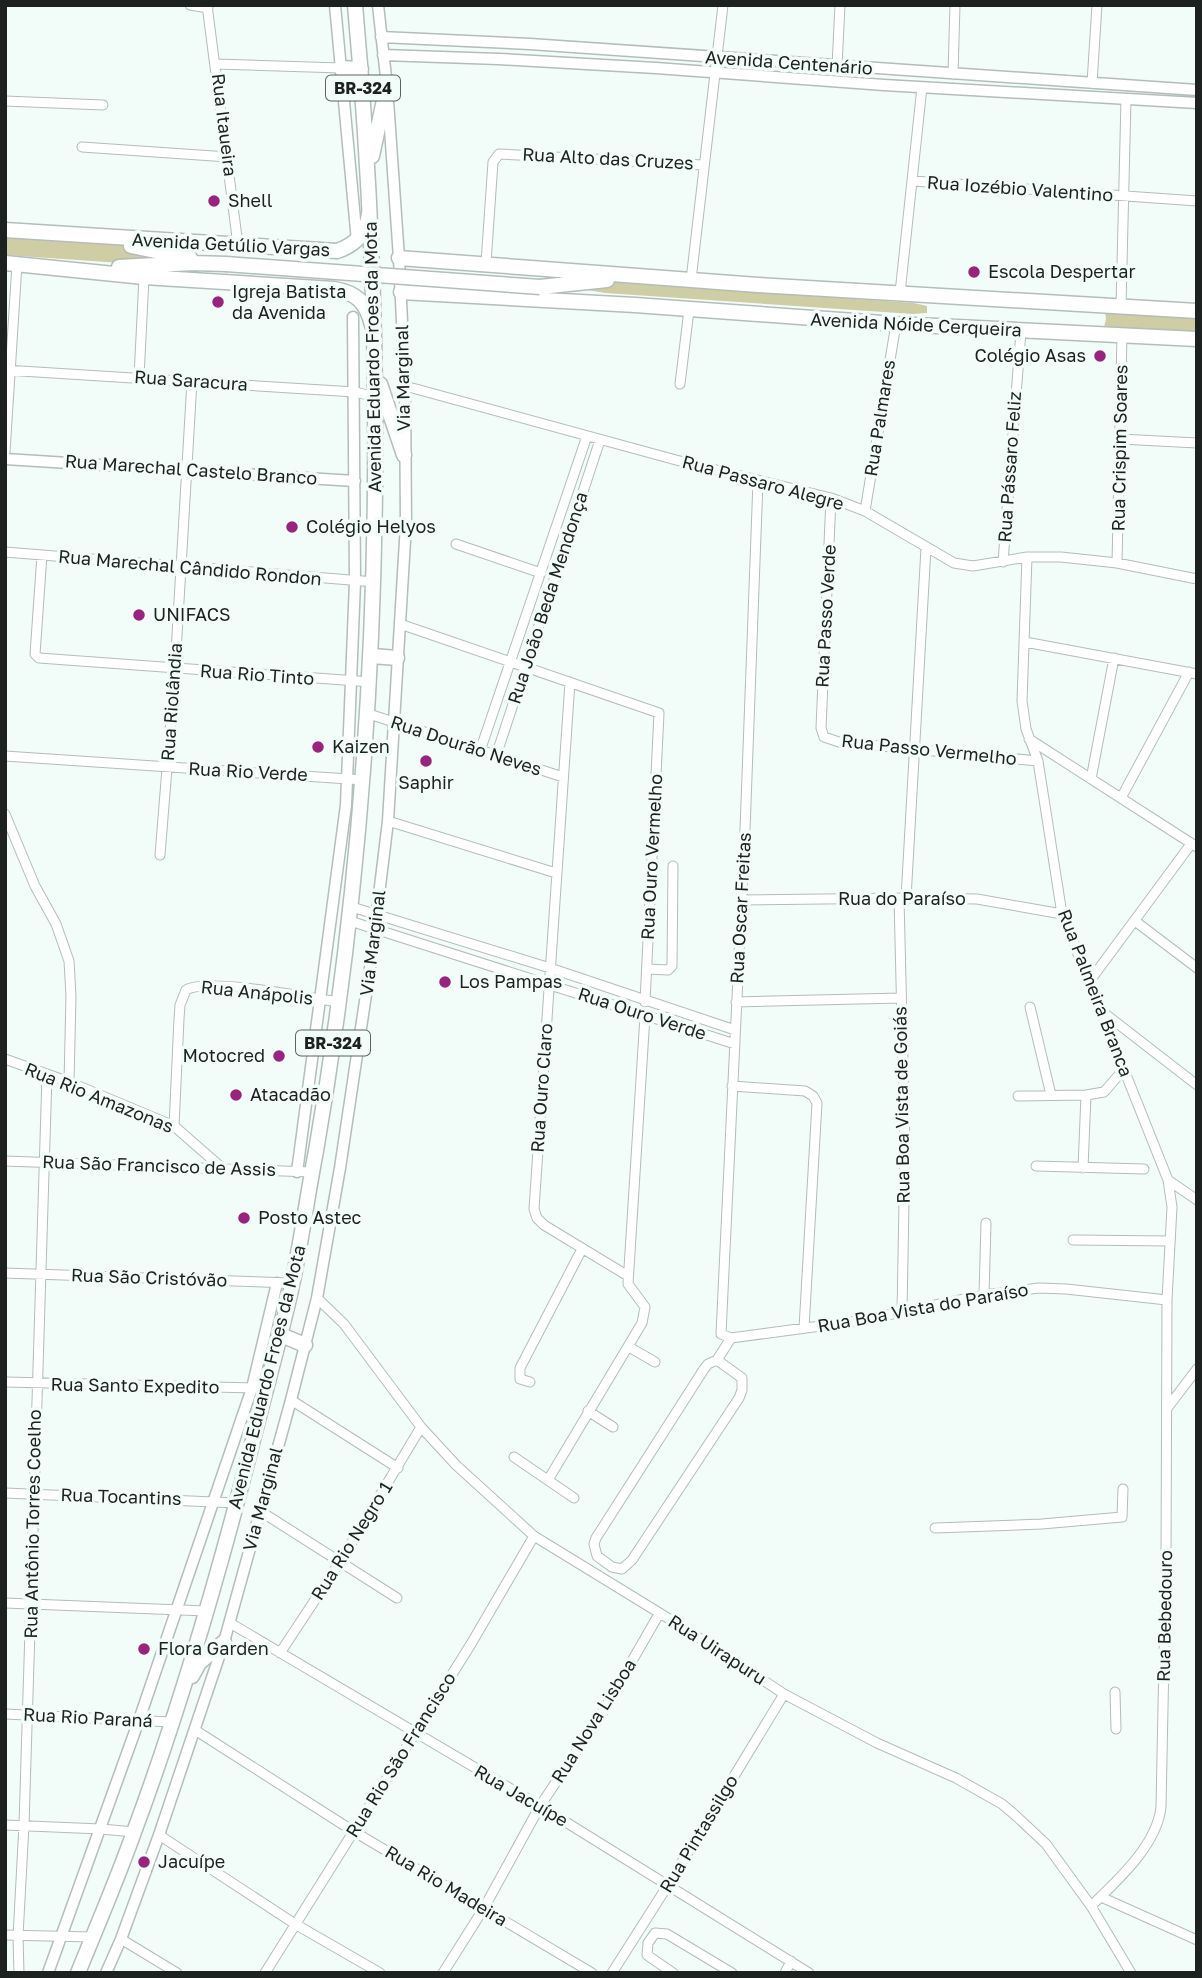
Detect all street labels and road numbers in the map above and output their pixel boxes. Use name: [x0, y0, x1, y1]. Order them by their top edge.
street label: Avenida Centenário: [705, 45, 874, 79]
street label: Rua Itaueira: [208, 72, 242, 178]
road number: BR-324: [326, 76, 400, 100]
street label: Rua Alto das Cruzes: [522, 143, 694, 173]
street label: Rua Iozébio Valentino: [926, 171, 1114, 205]
street label: Avenida Eduardo Froes da Mota: [359, 221, 385, 493]
street label: Avenida Getúlio Vargas: [131, 228, 331, 260]
street label: Avenida Nóide Cerqueira: [810, 307, 1022, 341]
street label: Via Marginal: [390, 324, 414, 432]
street label: Rua Palmares: [859, 358, 899, 478]
street label: Rua Crispim Soares: [1107, 364, 1131, 532]
street label: Rua Saracura: [134, 365, 249, 395]
street label: Rua Pássaro Feliz: [993, 391, 1025, 543]
street label: Rua Marechal Castelo Branco: [64, 449, 318, 489]
street label: Rua Passaro Alegre: [680, 450, 847, 514]
street label: Rua João Beda Mendonça: [502, 489, 592, 707]
street label: Rua Passo Verde: [810, 544, 840, 688]
street label: Rua Marechal Cândido Rondon: [57, 545, 323, 589]
street label: Rua Riolândia: [156, 642, 186, 762]
street label: Rua Rio Tinto: [199, 659, 315, 689]
street label: Rua Dourão Neves: [388, 710, 545, 780]
street label: Rua Passo Vermelho: [840, 729, 1018, 769]
street label: Rua Rio Verde: [188, 757, 308, 785]
street label: Rua Ouro Vermelho: [636, 773, 666, 941]
street label: Rua Oscar Freitas: [725, 832, 755, 984]
street label: Rua do Paraíso: [838, 887, 966, 909]
street label: Via Marginal: [355, 888, 389, 997]
street label: Rua Palmeira Branca: [1054, 906, 1138, 1080]
street label: Rua Anápolis: [200, 975, 314, 1009]
street label: Rua Ouro Verde: [575, 982, 709, 1044]
street label: Rua Boa Vista de Goiás: [888, 1006, 914, 1204]
street label: Rua Ouro Claro: [526, 1023, 556, 1153]
road number: BR-324: [296, 1030, 370, 1056]
street label: Rua Rio Amazonas: [22, 1057, 177, 1137]
street label: Rua São Francisco de Assis: [42, 1150, 276, 1180]
street label: Avenida Eduardo Froes da Mota: [223, 1243, 310, 1511]
street label: Rua São Cristóvão: [71, 1263, 228, 1291]
street label: Rua Boa Vista do Paraíso: [816, 1278, 1030, 1336]
street label: Rua Santo Expedito: [50, 1373, 220, 1397]
street label: Rua Antônio Torres Coelho: [19, 1409, 45, 1639]
street label: Via Marginal: [238, 1444, 287, 1553]
street label: Rua Rio Negro 1: [306, 1477, 397, 1604]
street label: Rua Tocantins: [60, 1483, 182, 1509]
street label: Rua Bebedouro: [1152, 1550, 1176, 1682]
street label: Rua Uirapuru: [664, 1609, 771, 1689]
street label: Rua Nova Lisboa: [546, 1654, 640, 1787]
street label: Rua Rio São Francisco: [340, 1668, 460, 1841]
street label: Rua Rio Paraná: [23, 1703, 153, 1731]
street label: Rua Jacuípe: [471, 1759, 572, 1831]
street label: Rua Pintassilgo: [654, 1771, 742, 1896]
street label: Rua Rio Madeira: [381, 1840, 512, 1930]

